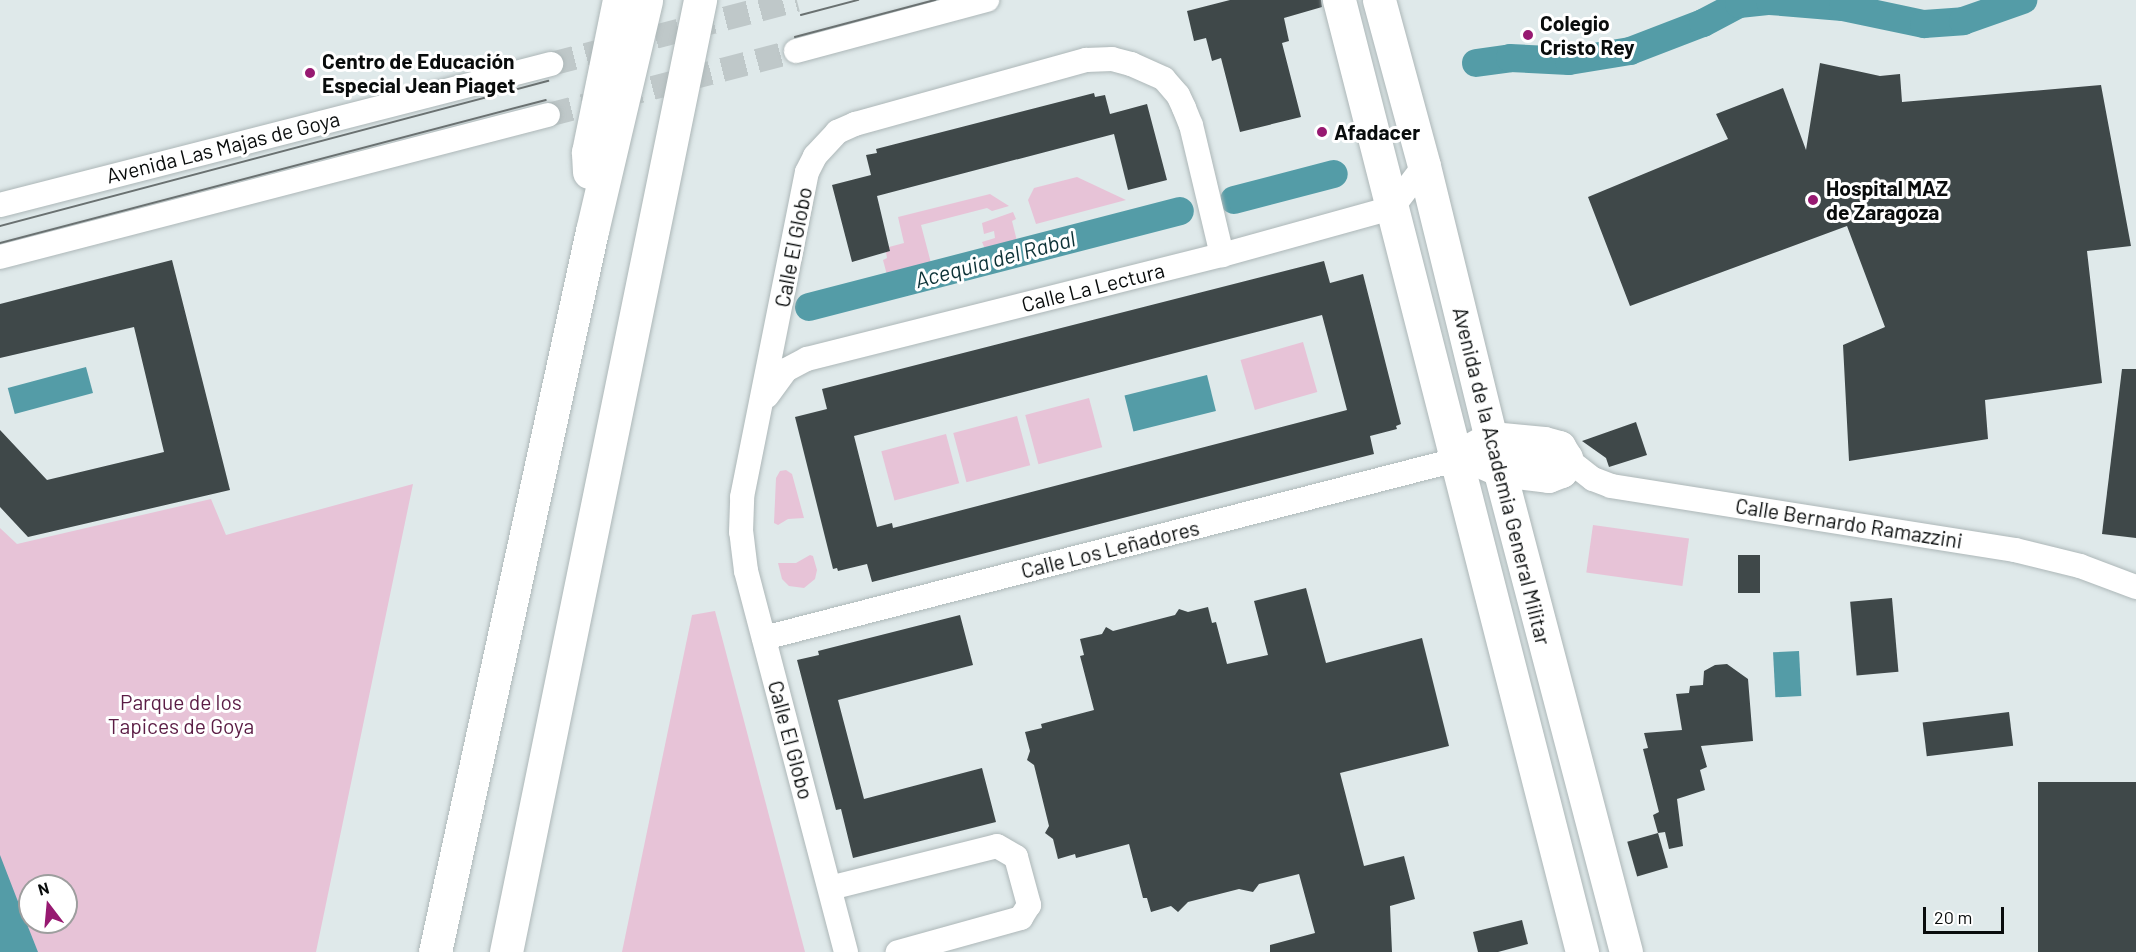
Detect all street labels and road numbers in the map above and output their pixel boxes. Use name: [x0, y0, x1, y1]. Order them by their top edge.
street label: Avenida Las Majas de Goya: [104, 106, 342, 188]
street label: Calle El Globo: [769, 185, 817, 309]
street label: Calle La Lectura: [1019, 257, 1167, 317]
street label: Avenida de la Academia General Militar: [1448, 304, 1556, 648]
street label: Calle Bernardo Ramazzini: [1734, 493, 1964, 553]
street label: Calle Los Leñadores: [1018, 515, 1202, 583]
street label: Calle El Globo: [763, 678, 819, 802]

